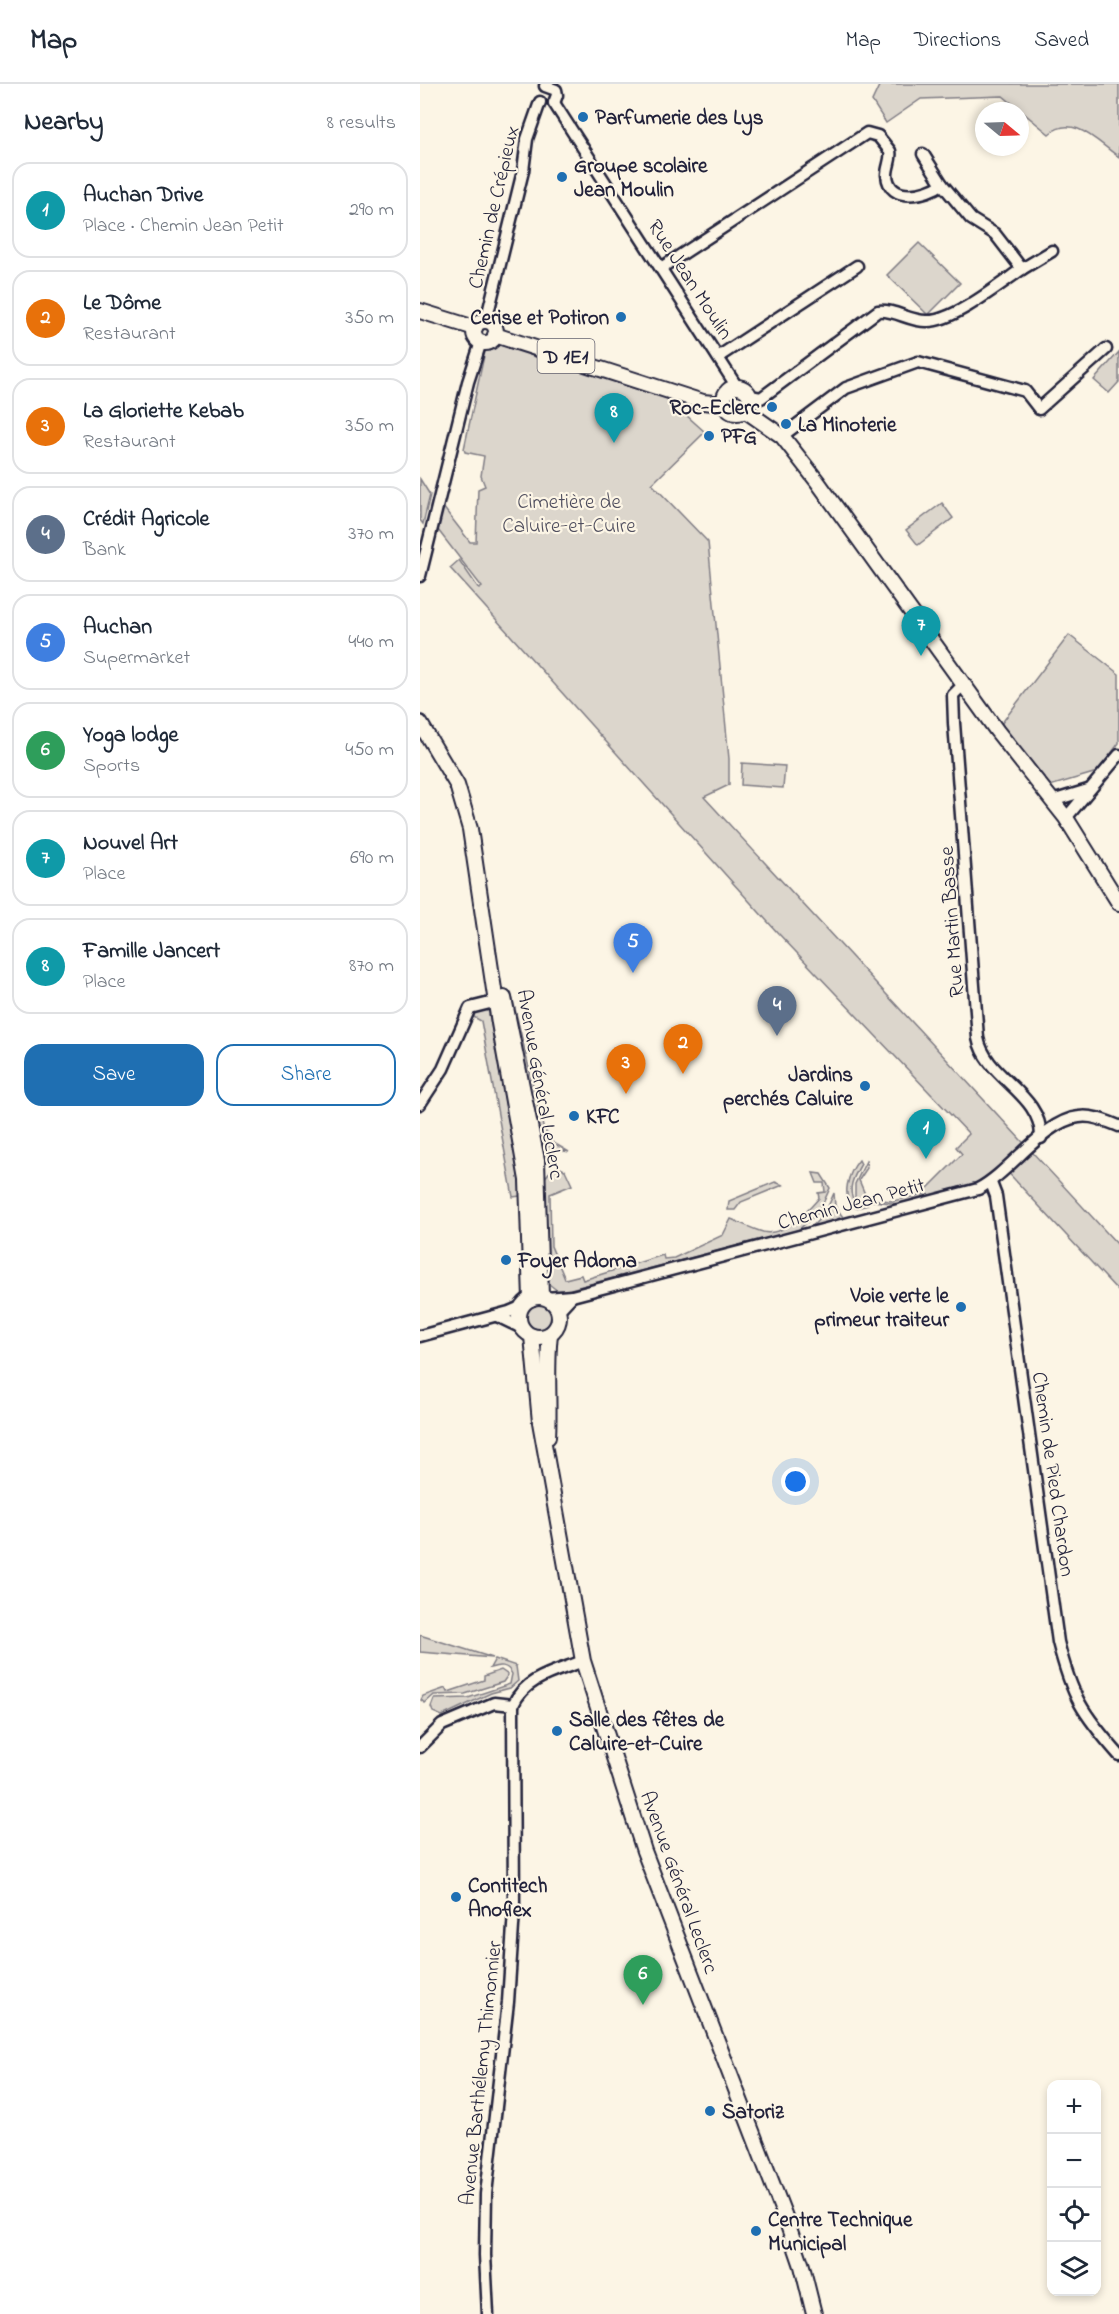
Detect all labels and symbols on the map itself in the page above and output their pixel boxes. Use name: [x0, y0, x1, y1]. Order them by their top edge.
north arrow: [975, 102, 1029, 156]
place label: Parfumerie des Lys: [595, 104, 764, 136]
marker: Parfumerie des Lys: [576, 110, 590, 124]
street label: Chemin de Crépieux: [462, 123, 528, 292]
place label: Groupe scolaire Jean Moulin: [574, 152, 708, 206]
marker: Groupe scolaire Jean Moulin: [555, 170, 569, 184]
street label: Rue Jean Moulin: [639, 214, 740, 346]
place label: Cerise et Potiron: [470, 304, 609, 334]
marker: Cerise et Potiron: [614, 310, 628, 324]
road number: D 1E1: [538, 339, 594, 373]
pin: 8: [594, 394, 634, 443]
place label: Roc-Eclerc: [669, 394, 761, 424]
marker: Roc-Eclerc: [765, 400, 779, 414]
place label: La Minoterie: [798, 411, 897, 441]
marker: La Minoterie: [779, 417, 793, 431]
place label: PFG: [721, 423, 757, 453]
marker: PFG: [702, 429, 716, 443]
park label: Cimetière de Caluire-et-Cuire: [502, 488, 636, 542]
pin: 7: [902, 606, 940, 656]
street label: Rue Martin Basse: [933, 845, 973, 998]
pin: 5: [614, 924, 652, 973]
pin: 4: [758, 986, 796, 1036]
street label: Avenue Général Leclerc: [508, 987, 571, 1182]
pin: 2: [664, 1024, 702, 1074]
pin: 3: [606, 1044, 646, 1094]
place label: Jardins perchés Caluire: [723, 1061, 854, 1115]
marker: Jardins perchés Caluire: [858, 1079, 872, 1093]
place label: KFC: [586, 1103, 620, 1133]
marker: KFC: [567, 1109, 581, 1123]
pin: 1: [906, 1110, 946, 1159]
street label: Chemin Jean Petit: [775, 1171, 929, 1239]
place label: Foyer Adoma: [517, 1247, 637, 1279]
marker: Foyer Adoma: [499, 1253, 513, 1267]
place label: Voie verte le primeur traiteur: [814, 1282, 950, 1336]
marker: Voie verte le primeur traiteur: [954, 1300, 968, 1314]
street label: Chemin de Pied Chardon: [1023, 1370, 1081, 1579]
your location: [781, 1467, 810, 1496]
place label: Salle des fêtes de Caluire-et-Cuire: [569, 1706, 725, 1760]
marker: Salle des fêtes de Caluire-et-Cuire: [550, 1724, 564, 1738]
street label: Avenue Général Leclerc: [631, 1787, 725, 1979]
place label: Contitech Anoflex: [468, 1872, 547, 1926]
marker: Contitech Anoflex: [449, 1890, 463, 1904]
street label: Avenue Barthélemy Thimonnier: [453, 1939, 513, 2207]
pin: 6: [624, 1956, 662, 2005]
place label: Satoriz: [722, 2098, 785, 2128]
marker: Satoriz: [703, 2104, 717, 2118]
place label: Centre Technique Municipal: [768, 2206, 913, 2260]
marker: Centre Technique Municipal: [749, 2224, 763, 2238]

